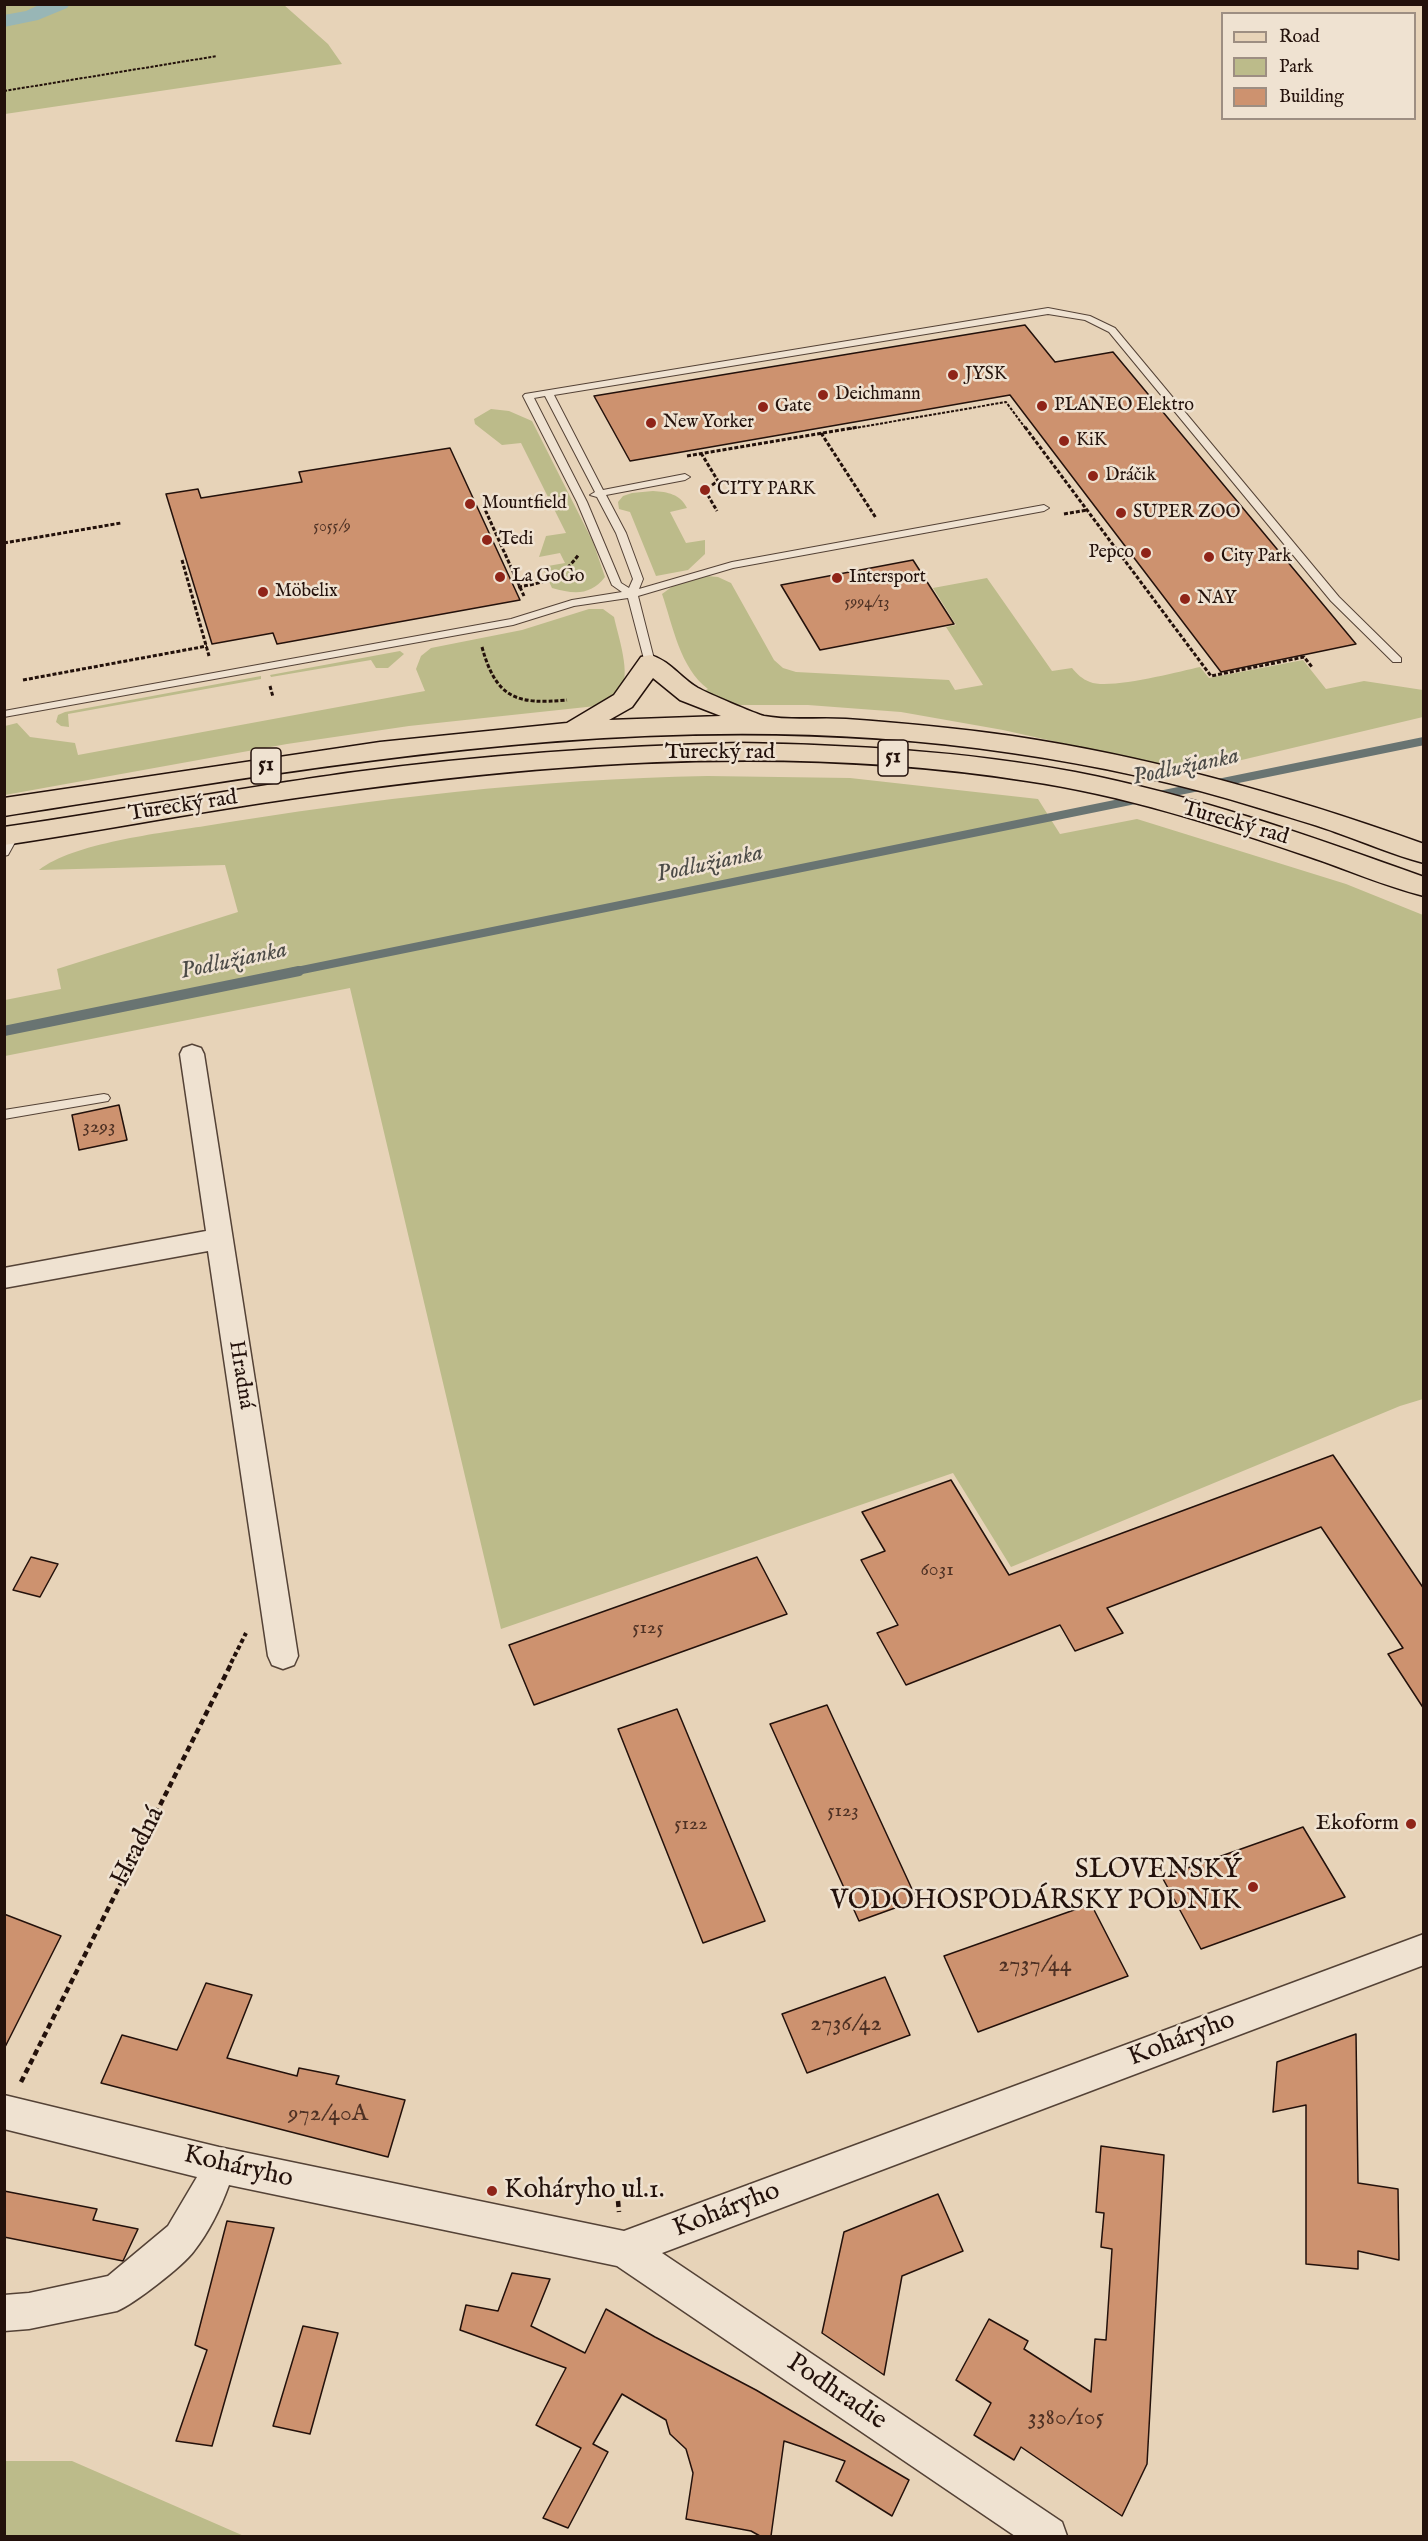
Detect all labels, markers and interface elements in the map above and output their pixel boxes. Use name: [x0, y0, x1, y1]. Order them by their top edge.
legend: [1221, 12, 1416, 120]
text: Road: [1279, 26, 1320, 49]
text: Park: [1279, 56, 1313, 79]
text: Building: [1279, 86, 1344, 109]
place label: JYSK: [965, 364, 1007, 386]
marker: JYSK: [946, 368, 960, 382]
place label: Deichmann: [835, 384, 921, 406]
marker: Deichmann: [816, 388, 830, 402]
place label: PLANEO Elektro: [1054, 395, 1194, 417]
place label: Gate: [775, 396, 812, 418]
marker: PLANEO Elektro: [1035, 399, 1049, 413]
marker: Gate: [756, 400, 770, 414]
place label: New Yorker: [663, 412, 754, 434]
marker: New Yorker: [644, 416, 658, 430]
place label: KiK: [1076, 430, 1107, 452]
marker: KiK: [1057, 434, 1071, 448]
place label: Dráčik: [1105, 465, 1156, 487]
marker: Dráčik: [1086, 469, 1100, 483]
place label: CITY PARK: [717, 479, 816, 501]
marker: CITY PARK: [698, 483, 712, 497]
place label: Mountfield: [482, 493, 567, 515]
marker: Mountfield: [463, 497, 477, 511]
place label: SUPER ZOO: [1133, 502, 1240, 524]
marker: SUPER ZOO: [1114, 506, 1128, 520]
house number: 5055/9: [313, 518, 351, 538]
place label: Tedi: [499, 529, 533, 551]
marker: Tedi: [480, 533, 494, 547]
place label: Pepco: [1088, 542, 1134, 564]
marker: Pepco: [1139, 546, 1153, 560]
place label: City Park: [1221, 546, 1292, 568]
marker: City Park: [1202, 550, 1216, 564]
place label: La GoGo: [512, 566, 585, 588]
place label: Intersport: [849, 567, 926, 589]
marker: La GoGo: [493, 570, 507, 584]
marker: Intersport: [830, 571, 844, 585]
place label: Möbelix: [275, 581, 338, 603]
marker: Möbelix: [256, 585, 270, 599]
place label: NAY: [1197, 588, 1236, 610]
marker: NAY: [1178, 592, 1192, 606]
house number: 5994/13: [845, 594, 889, 614]
street label: Turecký rad: [665, 740, 775, 766]
road number: 51: [878, 740, 908, 776]
water label: Podlužianka: [1130, 743, 1242, 793]
road number: 51: [251, 748, 281, 784]
street label: Turecký rad: [127, 785, 239, 829]
street label: Turecký rad: [1179, 796, 1291, 852]
water label: Podlužianka: [654, 840, 766, 890]
water label: Podlužianka: [178, 937, 290, 987]
house number: 3293: [82, 1116, 116, 1140]
street label: Hradná: [222, 1339, 258, 1411]
house number: 6031: [920, 1559, 954, 1583]
house number: 5125: [632, 1617, 664, 1641]
house number: 5123: [827, 1800, 859, 1824]
street label: Hradná: [105, 1802, 173, 1892]
place label: Ekoform: [1316, 1811, 1399, 1837]
house number: 5122: [674, 1813, 708, 1837]
marker: Ekoform: [1404, 1817, 1418, 1831]
place label: SLOVENSKÝ VODOHOSPODÁRSKY PODNIK: [830, 1855, 1241, 1918]
marker: SLOVENSKÝ VODOHOSPODÁRSKY PODNIK: [1246, 1880, 1260, 1894]
house number: 2737/44: [998, 1952, 1072, 1980]
street label: Koháryho: [1124, 2005, 1240, 2075]
house number: 2736/42: [810, 2011, 882, 2039]
house number: 972/40A: [288, 2101, 368, 2129]
street label: Koháryho: [180, 2140, 296, 2196]
place label: Koháryho ul.1.: [504, 2175, 665, 2207]
street label: Koháryho: [669, 2176, 785, 2246]
marker: Koháryho ul.1.: [485, 2184, 499, 2198]
street label: Podhradie: [780, 2348, 892, 2438]
house number: 3380/105: [1028, 2405, 1104, 2433]

